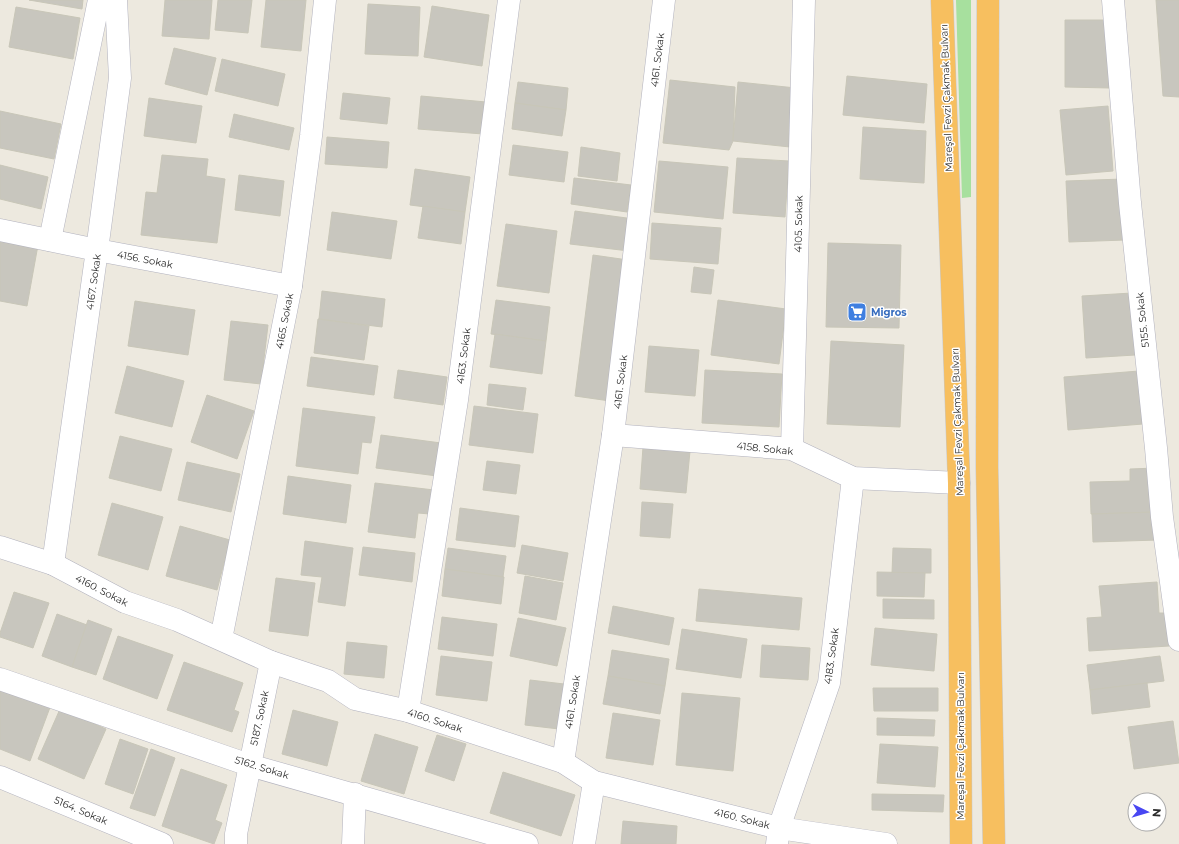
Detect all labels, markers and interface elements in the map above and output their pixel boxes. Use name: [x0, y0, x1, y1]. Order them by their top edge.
street label: Mareşal Fevzi Çakmak Bulvarı: [937, 24, 956, 172]
street label: 4161. Sokak: [648, 32, 667, 88]
street label: 4105. Sokak: [792, 195, 805, 253]
street label: 4156. Sokak: [116, 248, 174, 271]
street label: 4167. Sokak: [83, 253, 104, 311]
street label: 4165. Sokak: [273, 292, 296, 350]
street label: 5155. Sokak: [1133, 292, 1152, 348]
supermarket icon: Migros: [846, 301, 868, 323]
place label: Migros: [871, 306, 907, 319]
street label: 4163. Sokak: [454, 327, 473, 385]
street label: Mareşal Fevzi Çakmak Bulvarı: [948, 348, 967, 496]
street label: 4161. Sokak: [611, 354, 630, 410]
street label: 4158. Sokak: [736, 439, 794, 458]
street label: 4160. Sokak: [73, 572, 130, 609]
street label: 4183. Sokak: [821, 627, 842, 685]
street label: Mareşal Fevzi Çakmak Bulvarı: [954, 672, 967, 820]
street label: 4161. Sokak: [562, 674, 583, 730]
street label: 5187. Sokak: [247, 689, 272, 747]
street label: 4160. Sokak: [405, 705, 464, 736]
street label: 5162. Sokak: [233, 753, 291, 782]
north arrow: [1127, 792, 1167, 832]
street label: 5164. Sokak: [52, 793, 110, 828]
street label: 4160. Sokak: [712, 805, 771, 832]
text: N: [1150, 808, 1164, 818]

